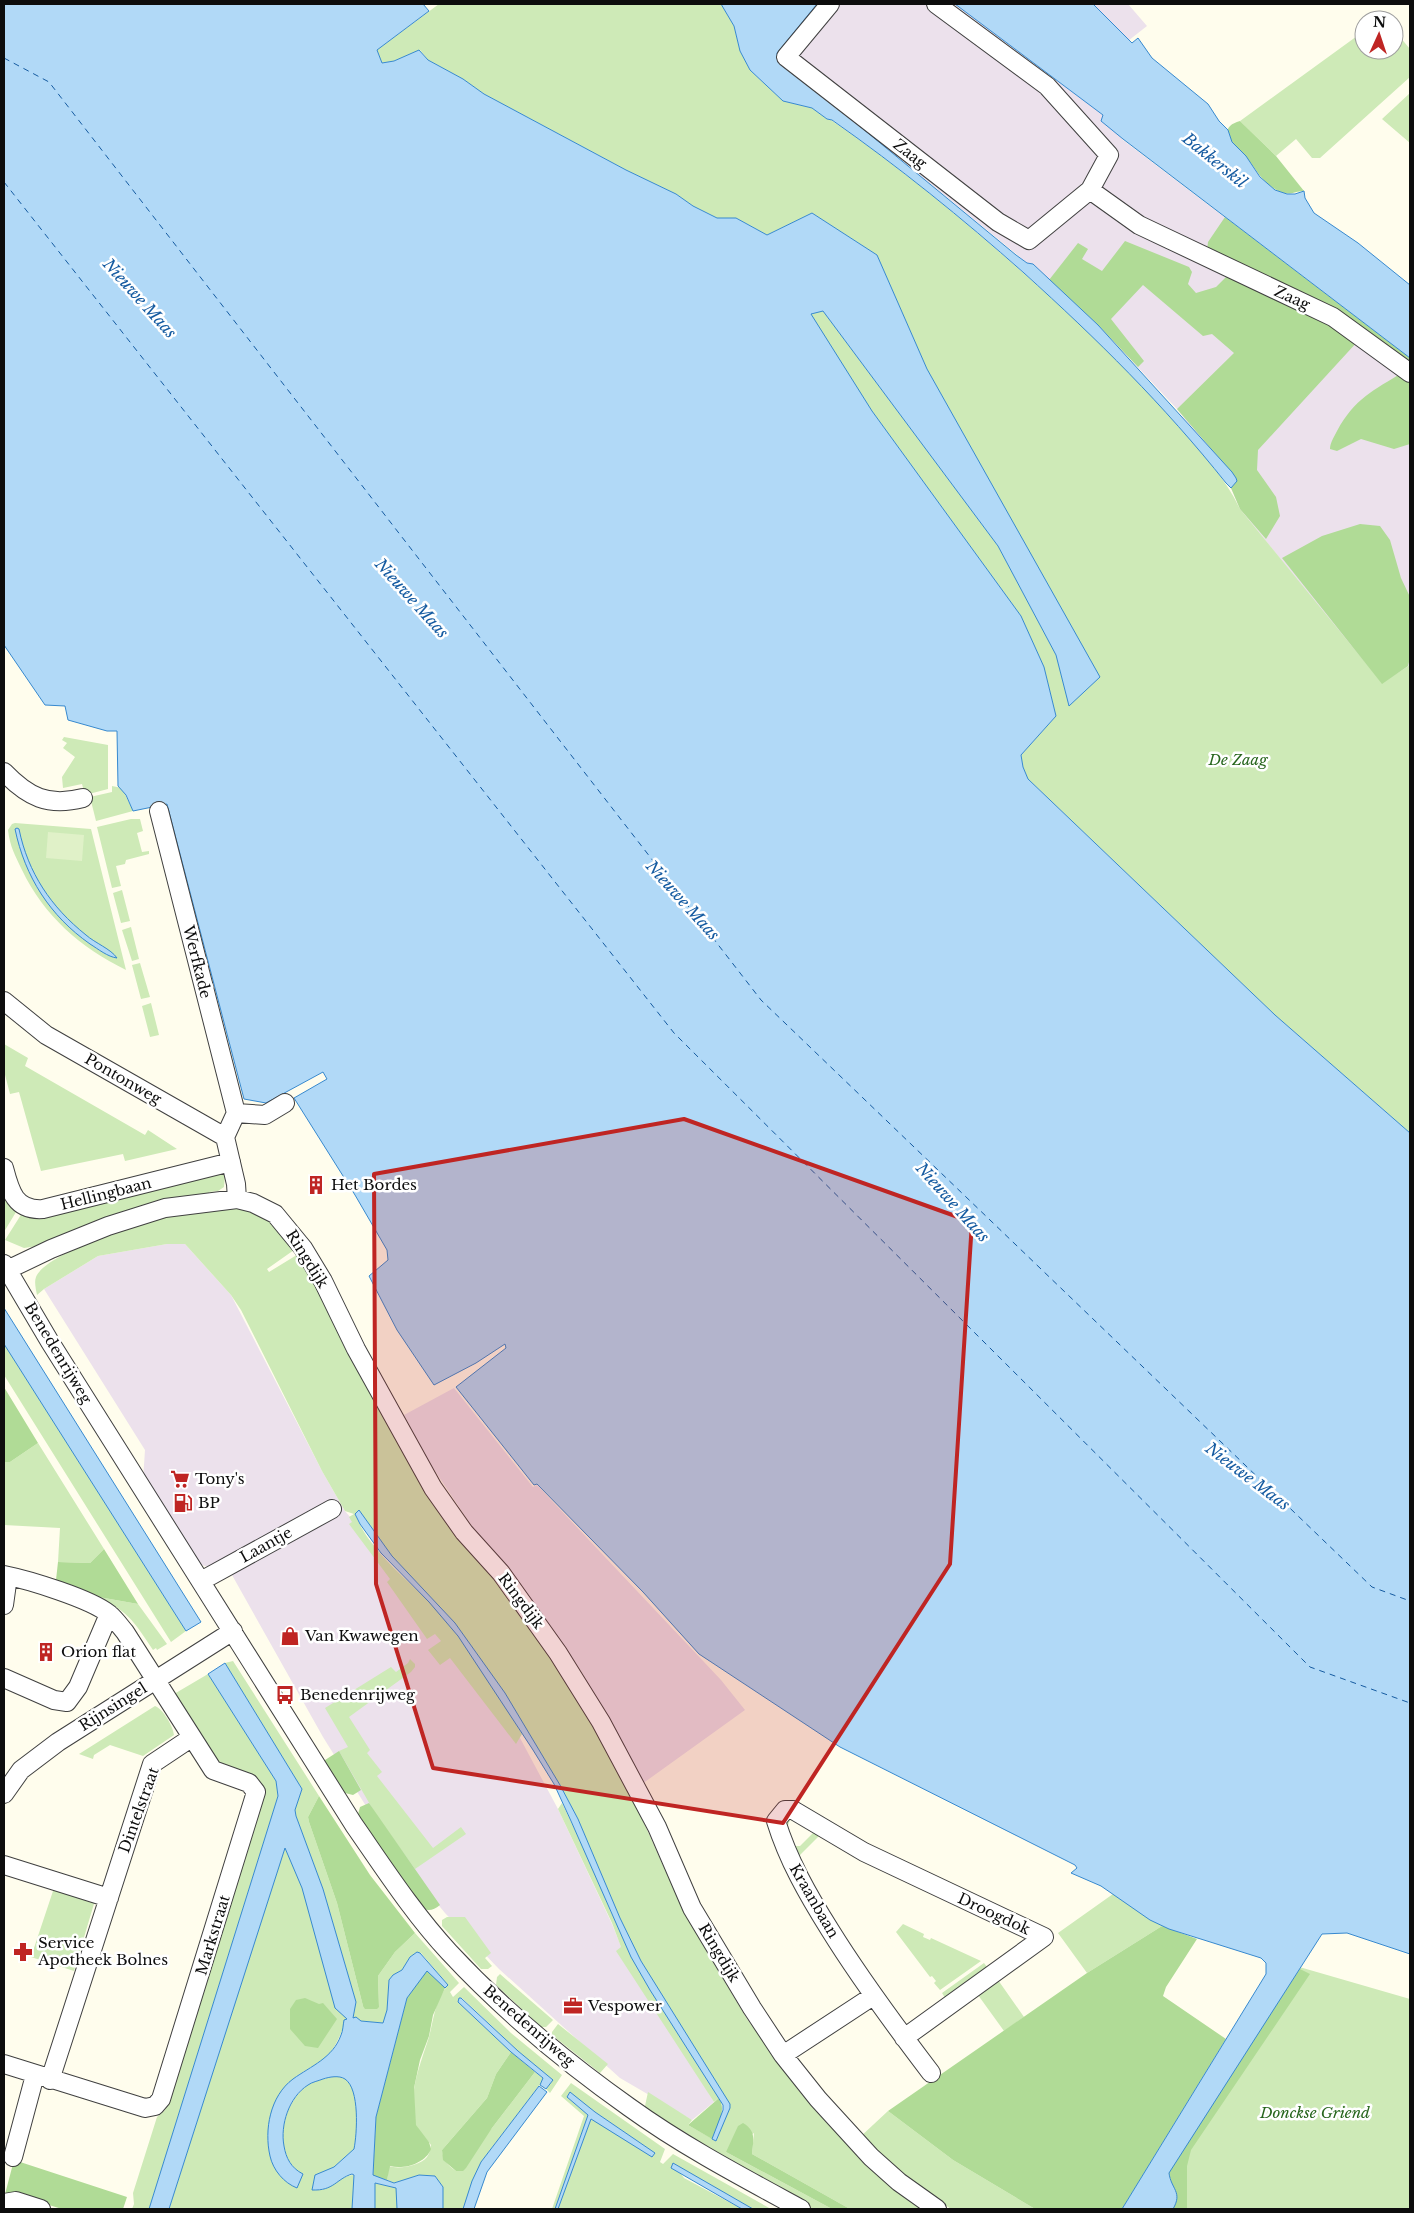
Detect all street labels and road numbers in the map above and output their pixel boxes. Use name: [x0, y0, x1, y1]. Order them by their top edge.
street label: Zaag: [890, 135, 932, 173]
street label: Zaag: [1271, 281, 1314, 314]
street label: Werfkade: [179, 922, 216, 1000]
street label: Pontonweg: [81, 1049, 166, 1109]
street label: Hellingbaan: [58, 1173, 153, 1214]
street label: Ringdijk: [282, 1226, 333, 1292]
street label: Benedenrijweg: [21, 1299, 97, 1408]
street label: Laantje: [236, 1523, 295, 1567]
street label: Ringdijk: [494, 1569, 549, 1633]
street label: Rijnsingel: [75, 1678, 150, 1735]
street label: Dintelstraat: [114, 1764, 163, 1855]
street label: Kraanbaan: [786, 1860, 843, 1941]
street label: Droogdok: [955, 1888, 1034, 1939]
street label: Markstraat: [191, 1892, 234, 1977]
street label: Ringdijk: [694, 1920, 745, 1986]
street label: Benedenrijweg: [480, 1981, 580, 2071]

